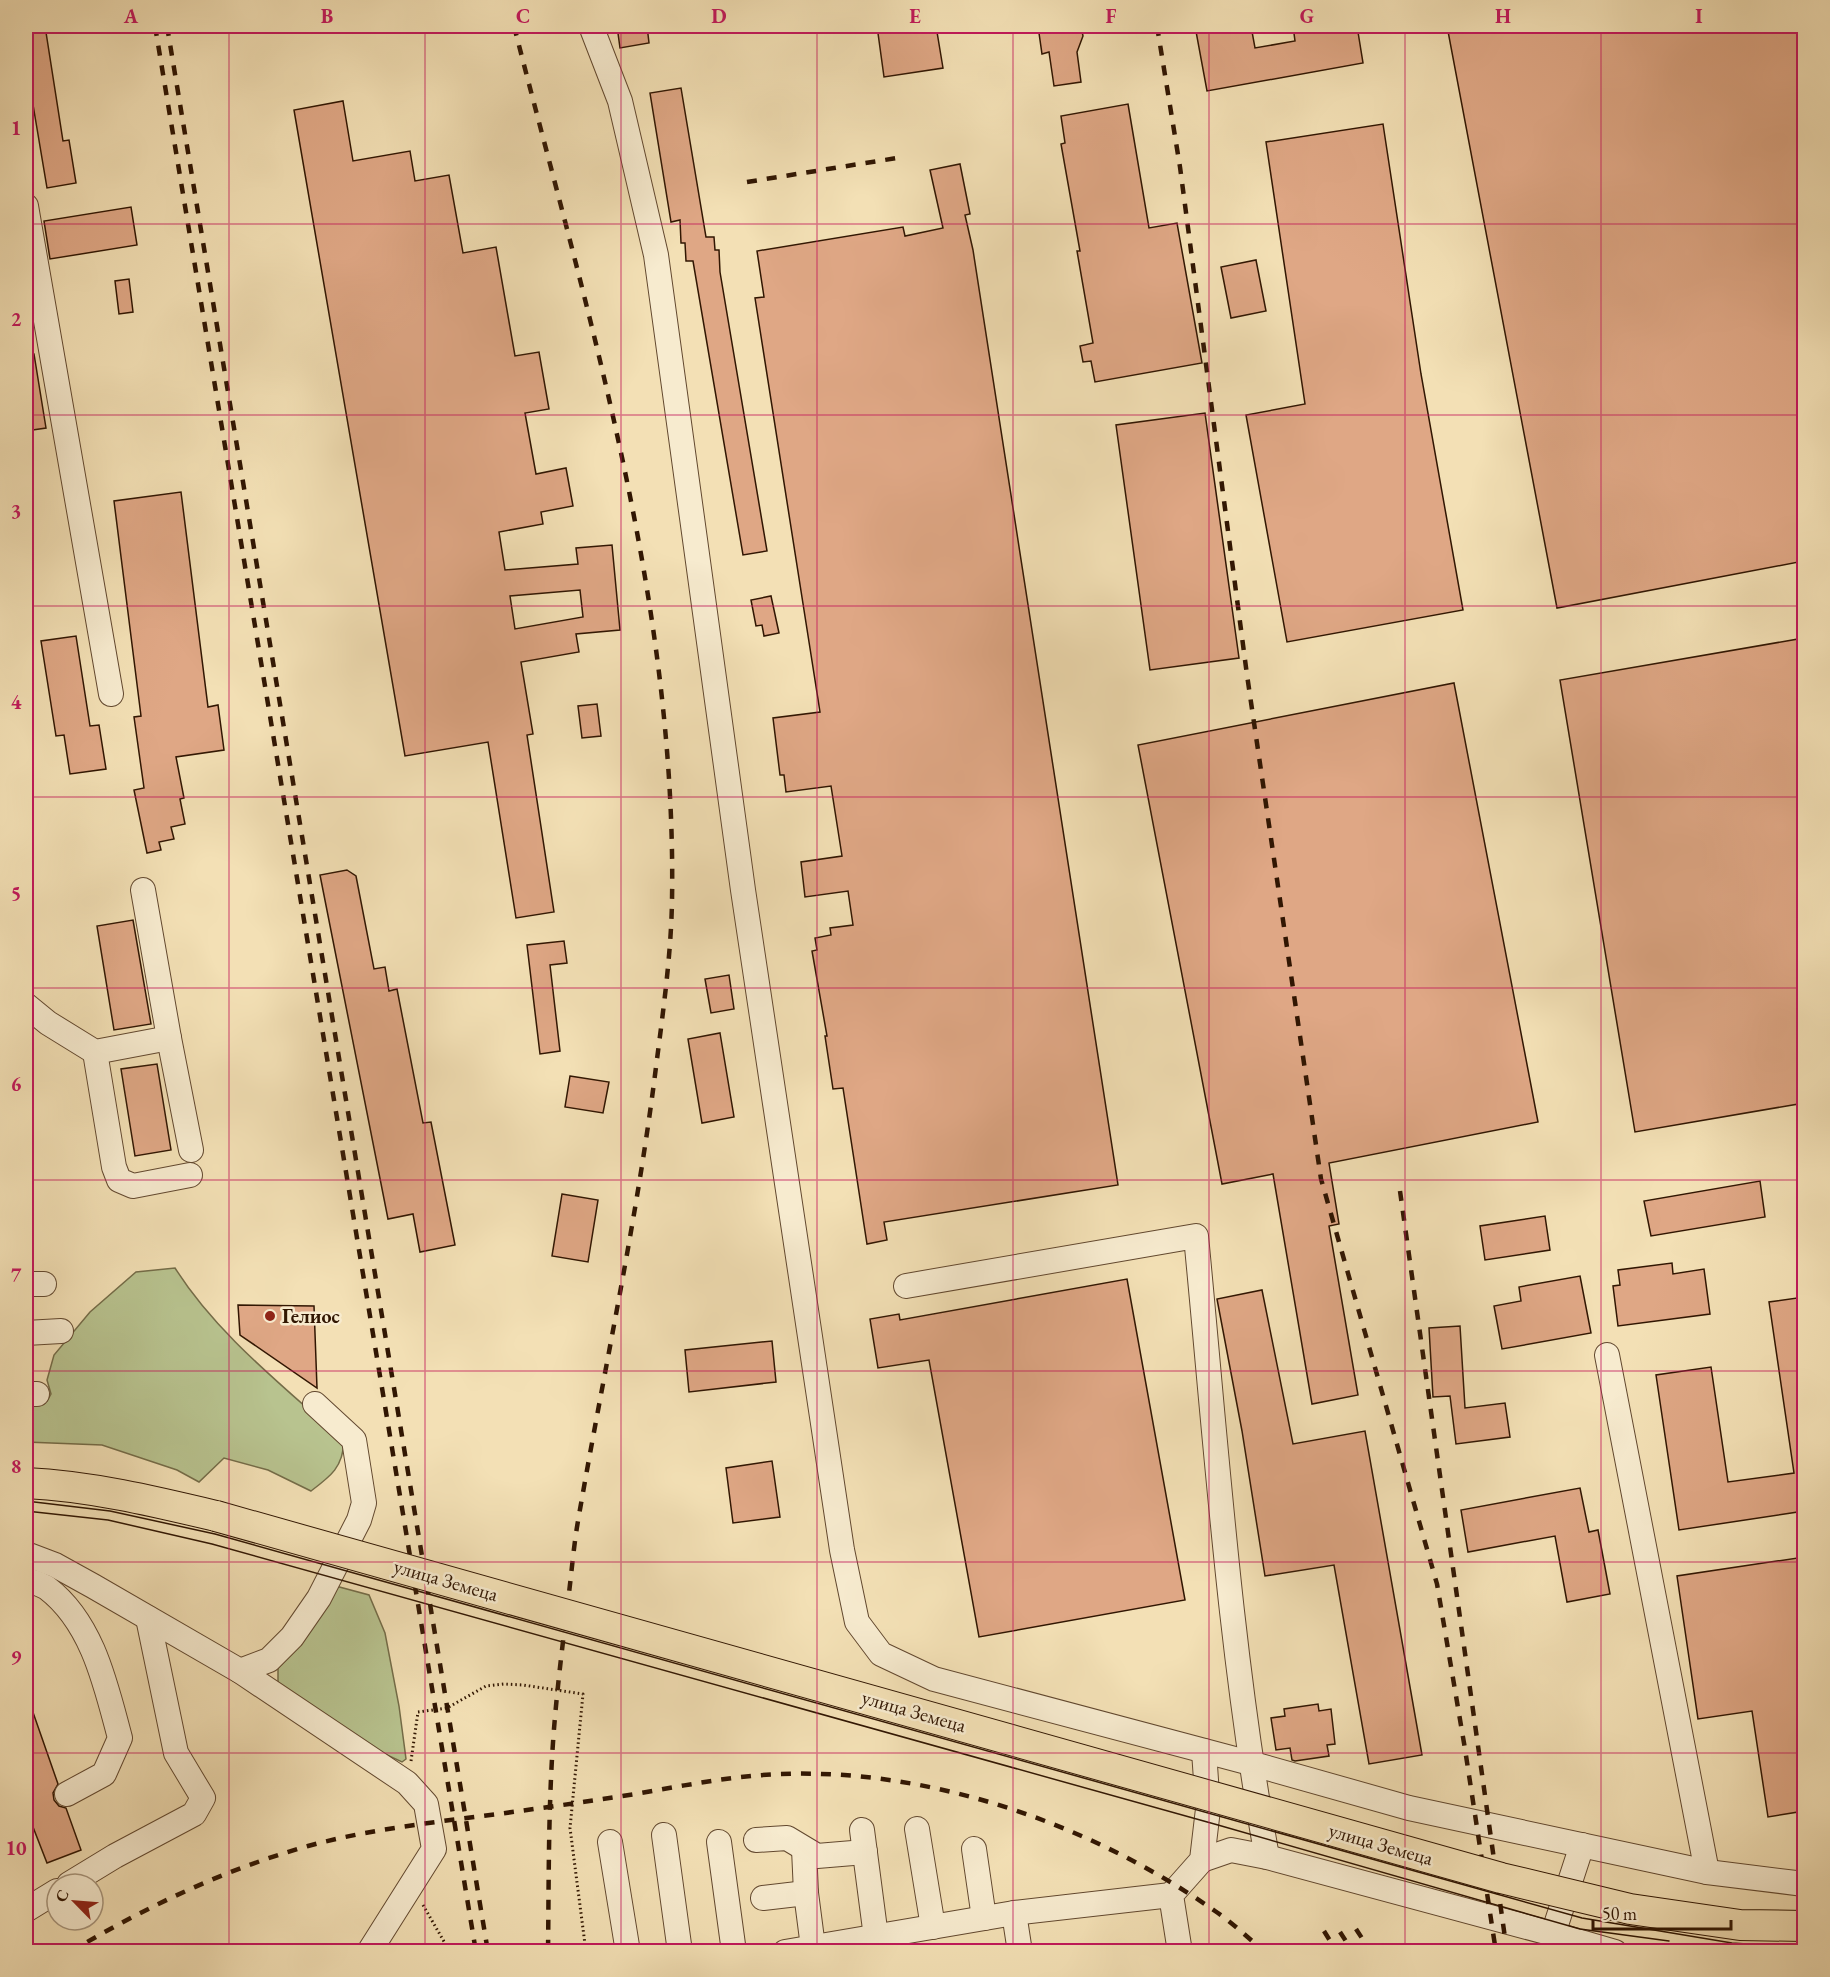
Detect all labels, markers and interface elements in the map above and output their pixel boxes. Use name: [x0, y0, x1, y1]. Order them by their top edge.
text: A: [123, 3, 139, 29]
text: B: [321, 3, 333, 29]
text: C: [516, 3, 530, 29]
text: D: [711, 3, 727, 29]
text: E: [909, 3, 921, 29]
text: F: [1106, 3, 1117, 29]
text: G: [1300, 3, 1314, 29]
text: H: [1495, 3, 1511, 29]
text: I: [1695, 3, 1703, 29]
text: 1: [11, 115, 21, 141]
text: 2: [11, 306, 22, 332]
text: 3: [11, 498, 21, 524]
text: 4: [11, 689, 22, 715]
text: 5: [11, 880, 21, 906]
text: 6: [11, 1071, 22, 1097]
text: 7: [11, 1262, 22, 1288]
place label: Гелиос: [282, 1303, 340, 1329]
marker: Гелиос: [263, 1309, 277, 1323]
text: 8: [11, 1453, 21, 1479]
street label: улица Земеца: [391, 1553, 501, 1607]
text: 9: [11, 1644, 22, 1670]
street label: улица Земеца: [859, 1684, 969, 1738]
street label: улица Земеца: [1326, 1817, 1436, 1871]
text: 10: [5, 1835, 27, 1861]
north arrow: [45, 1872, 105, 1932]
text: С: [50, 1886, 74, 1905]
scale bar: [1593, 1893, 1731, 1931]
text: 50 m: [1602, 1902, 1637, 1925]

